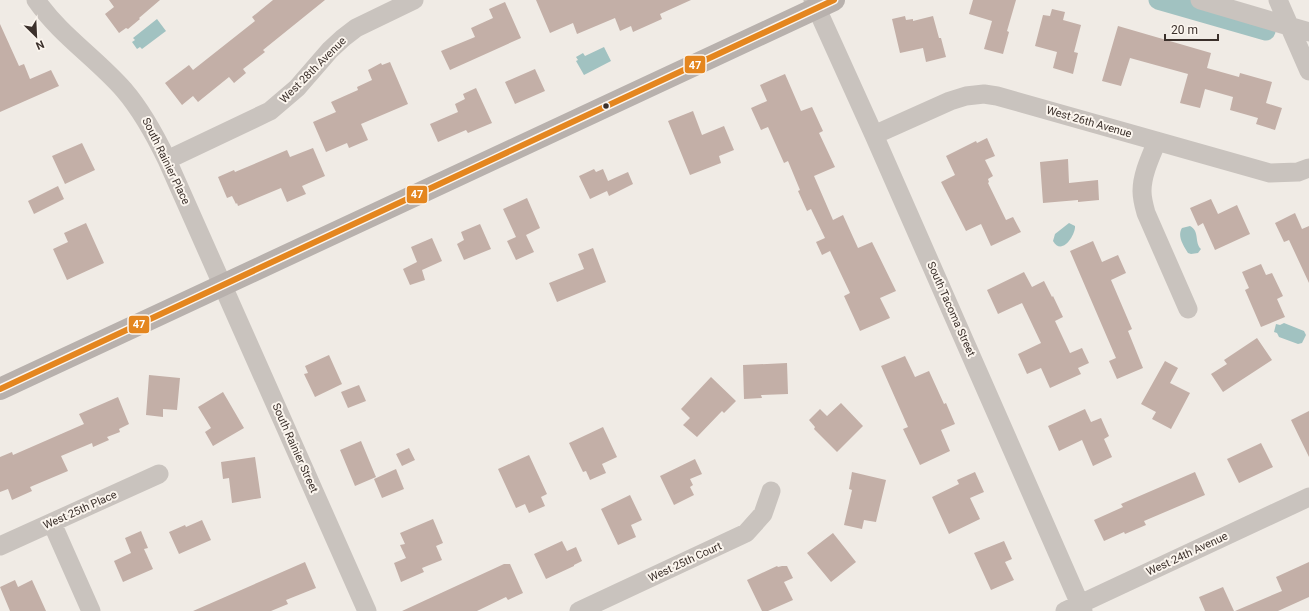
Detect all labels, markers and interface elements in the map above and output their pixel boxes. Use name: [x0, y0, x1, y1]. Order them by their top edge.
north arrow: [16, 16, 56, 56]
scale bar: [1165, 16, 1218, 42]
text: 20 m: [1171, 23, 1198, 37]
street label: West 28th Avenue: [277, 34, 349, 106]
text: N: [33, 37, 46, 52]
line badge: 47: [684, 55, 706, 74]
text: 47: [689, 59, 701, 72]
unlabelled marker: [601, 101, 611, 111]
street label: West 26th Avenue: [1045, 104, 1133, 140]
street label: South Rainier Place: [139, 115, 193, 207]
line badge: 47: [406, 185, 428, 204]
text: 47: [411, 188, 423, 201]
street label: South Tacoma Street: [924, 260, 978, 359]
line badge: 47: [128, 315, 150, 334]
text: 47: [133, 318, 145, 331]
street label: South Rainier Street: [269, 401, 321, 495]
street label: West 25th Place: [41, 488, 119, 532]
street label: West 24th Avenue: [1144, 529, 1230, 579]
street label: West 25th Court: [646, 539, 724, 585]

